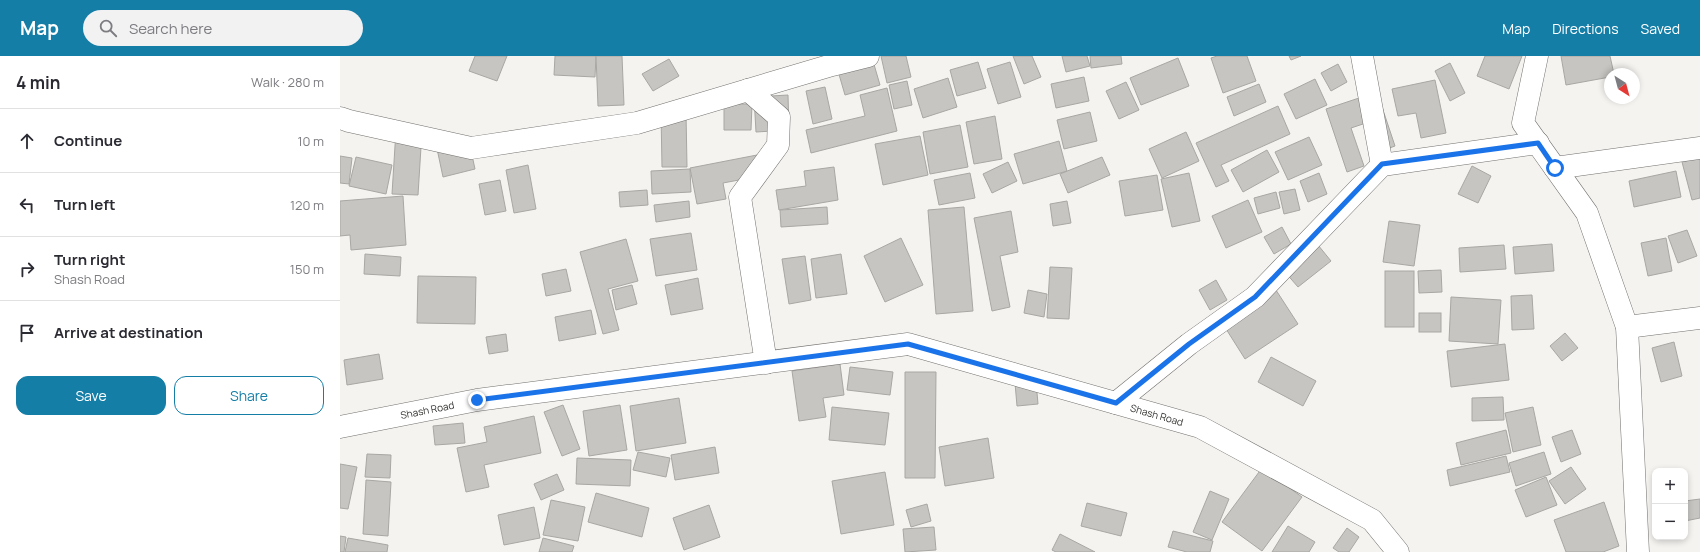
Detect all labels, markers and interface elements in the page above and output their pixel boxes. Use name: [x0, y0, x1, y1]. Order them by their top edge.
search box: [83, 10, 363, 46]
text: Map: [20, 15, 59, 41]
icon: search: [97, 17, 119, 39]
text: Search here: [129, 18, 212, 39]
text: Map: [1502, 19, 1530, 38]
text: Directions: [1552, 19, 1619, 38]
text: Saved: [1641, 19, 1680, 38]
north arrow: [1604, 68, 1640, 104]
text: 4 min: [16, 71, 60, 94]
text: Walk · 280 m: [251, 73, 324, 91]
icon: ahead: [16, 130, 38, 152]
text: Continue: [54, 130, 122, 151]
text: 10 m: [297, 132, 324, 150]
route start: [1546, 159, 1564, 177]
icon: left: [16, 194, 38, 216]
text: Turn left: [54, 194, 116, 215]
text: 120 m: [290, 196, 324, 214]
text: Turn right: [54, 249, 125, 270]
icon: right: [16, 258, 38, 280]
text: 150 m: [290, 260, 324, 278]
text: Shash Road: [54, 270, 125, 288]
icon: arrive: [16, 322, 38, 344]
text: Arrive at destination: [54, 322, 203, 343]
button: Save: [16, 376, 166, 415]
button: Share: [174, 376, 324, 415]
route end: [468, 391, 486, 409]
street label: Shash Road: [399, 398, 456, 422]
street label: Shash Road: [1129, 401, 1185, 429]
map controls: [1652, 468, 1688, 540]
button: +: [1652, 468, 1688, 504]
button: −: [1652, 504, 1688, 540]

